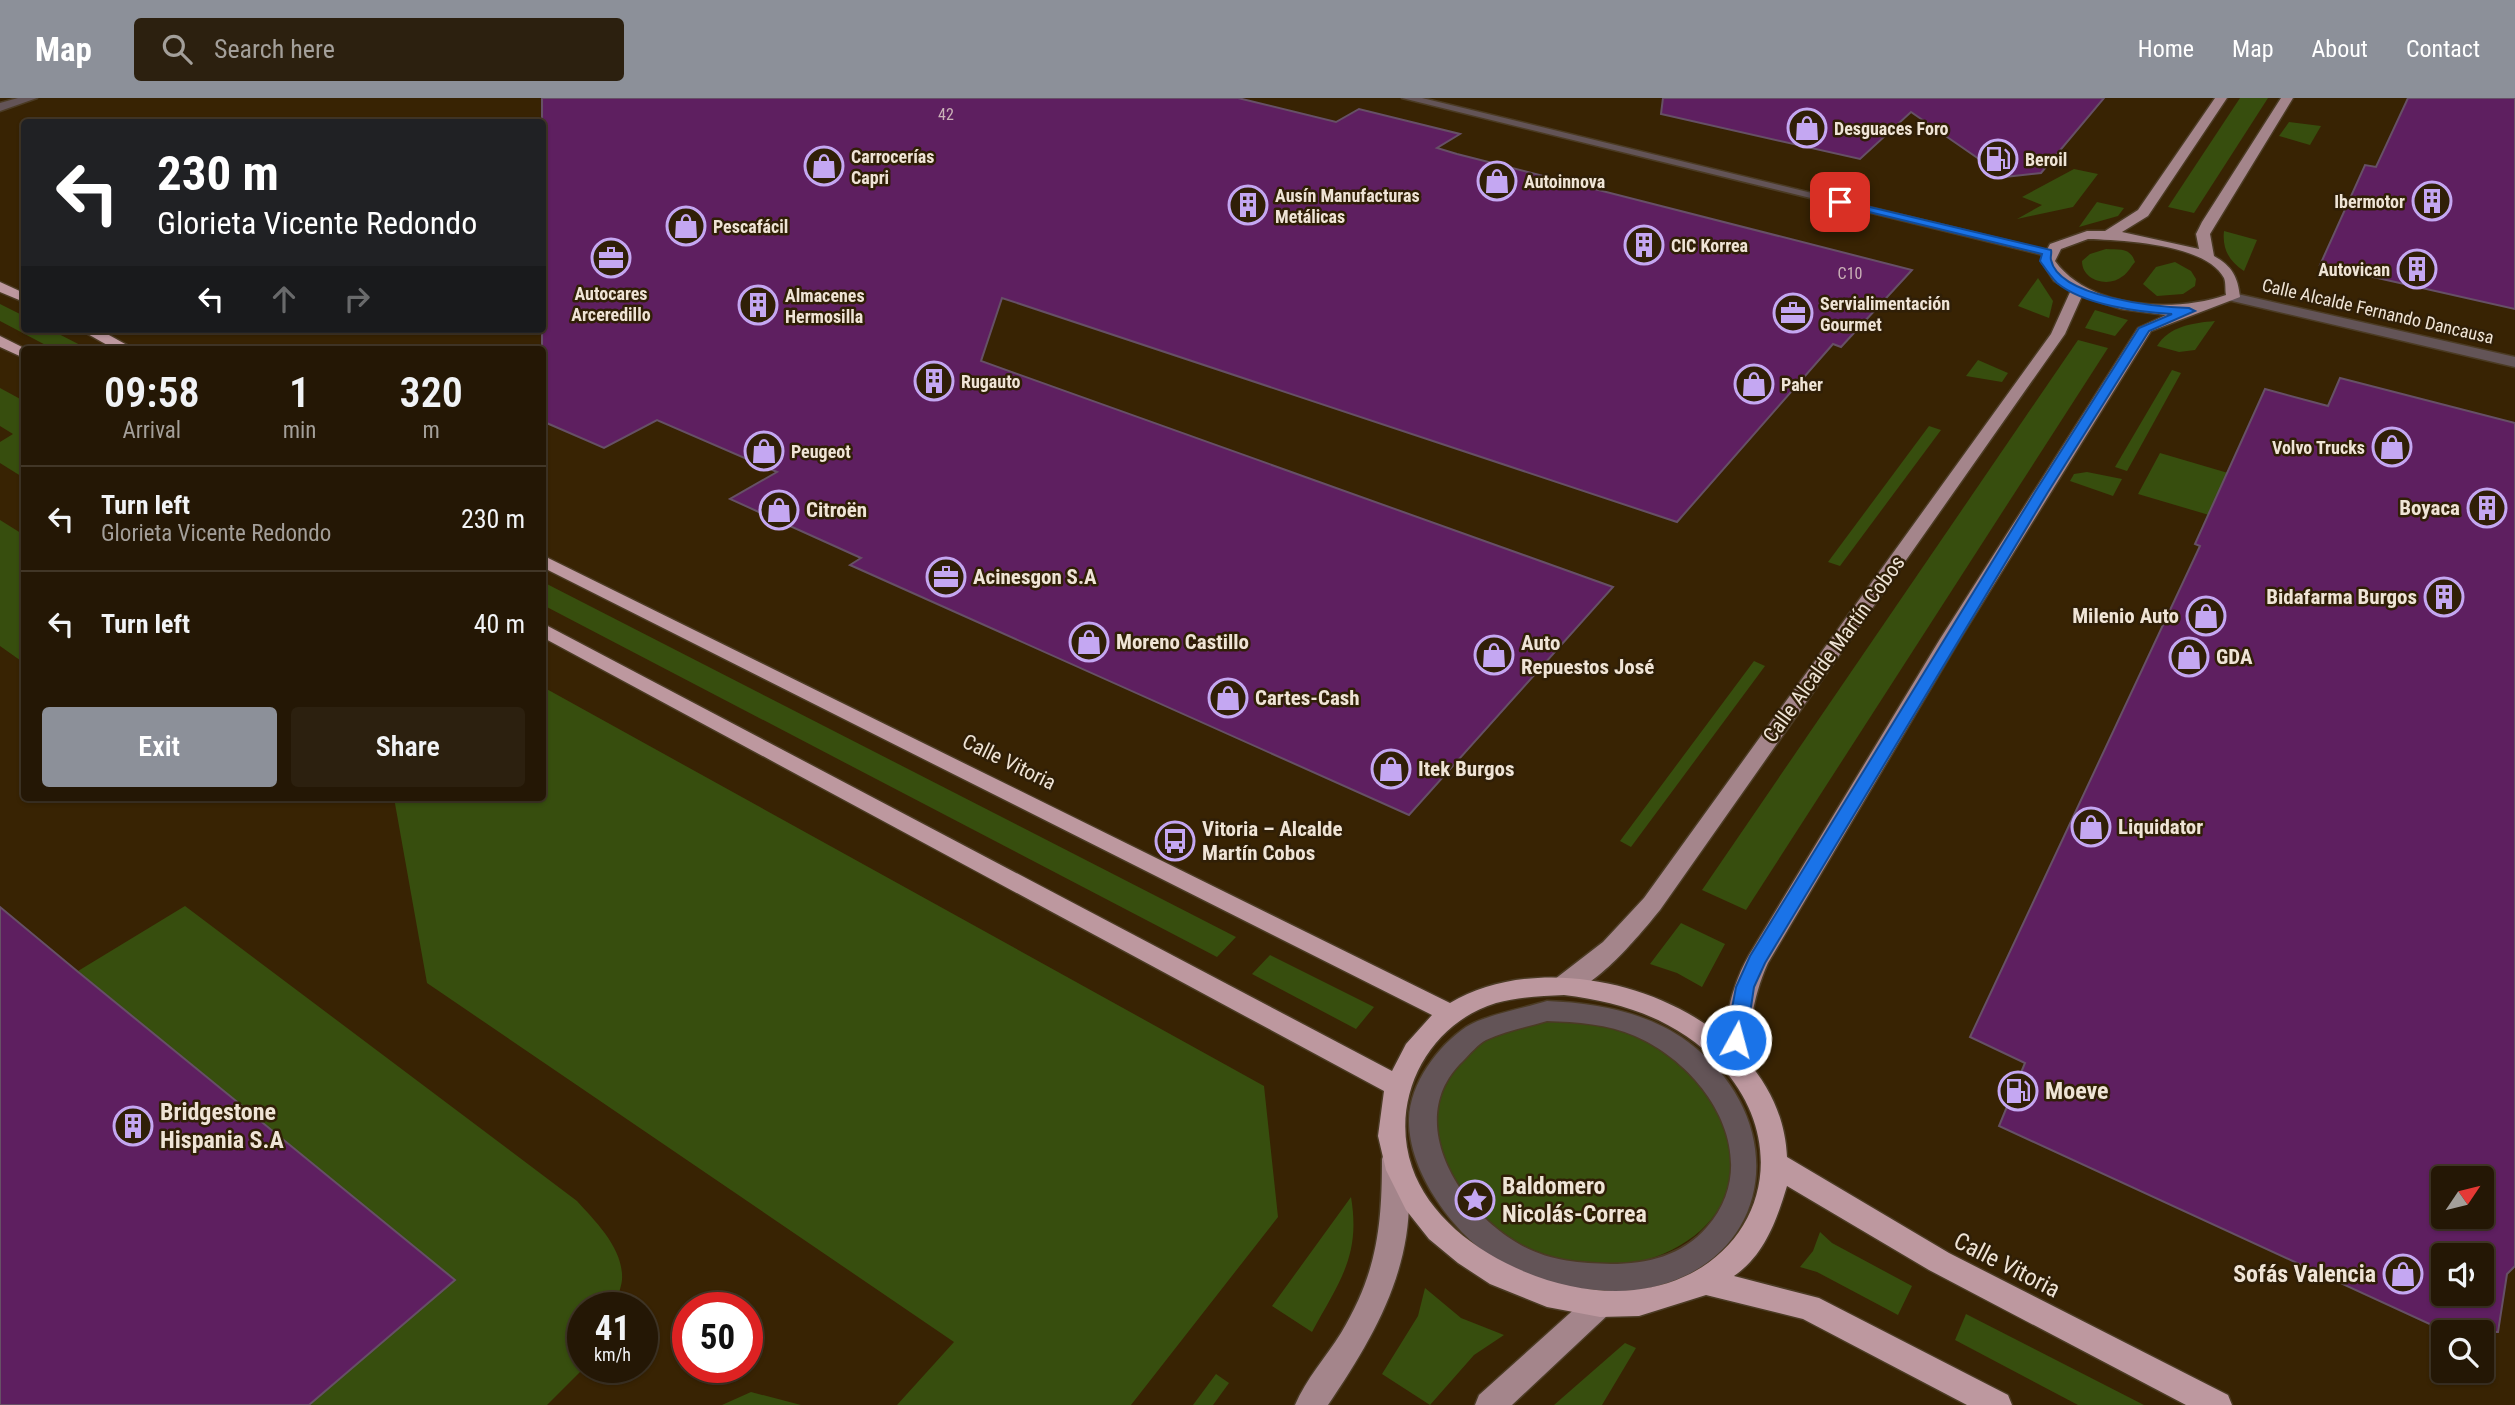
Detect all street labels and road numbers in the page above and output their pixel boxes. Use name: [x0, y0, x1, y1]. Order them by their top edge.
street label: Calle Alcalde Fernando Dancausa: [2260, 274, 2496, 348]
street label: Calle Alcalde Martín Cobos: [1758, 551, 1910, 747]
street label: Calle Vitoria: [958, 729, 1060, 795]
street label: Calle Vitoria: [1949, 1226, 2065, 1304]

